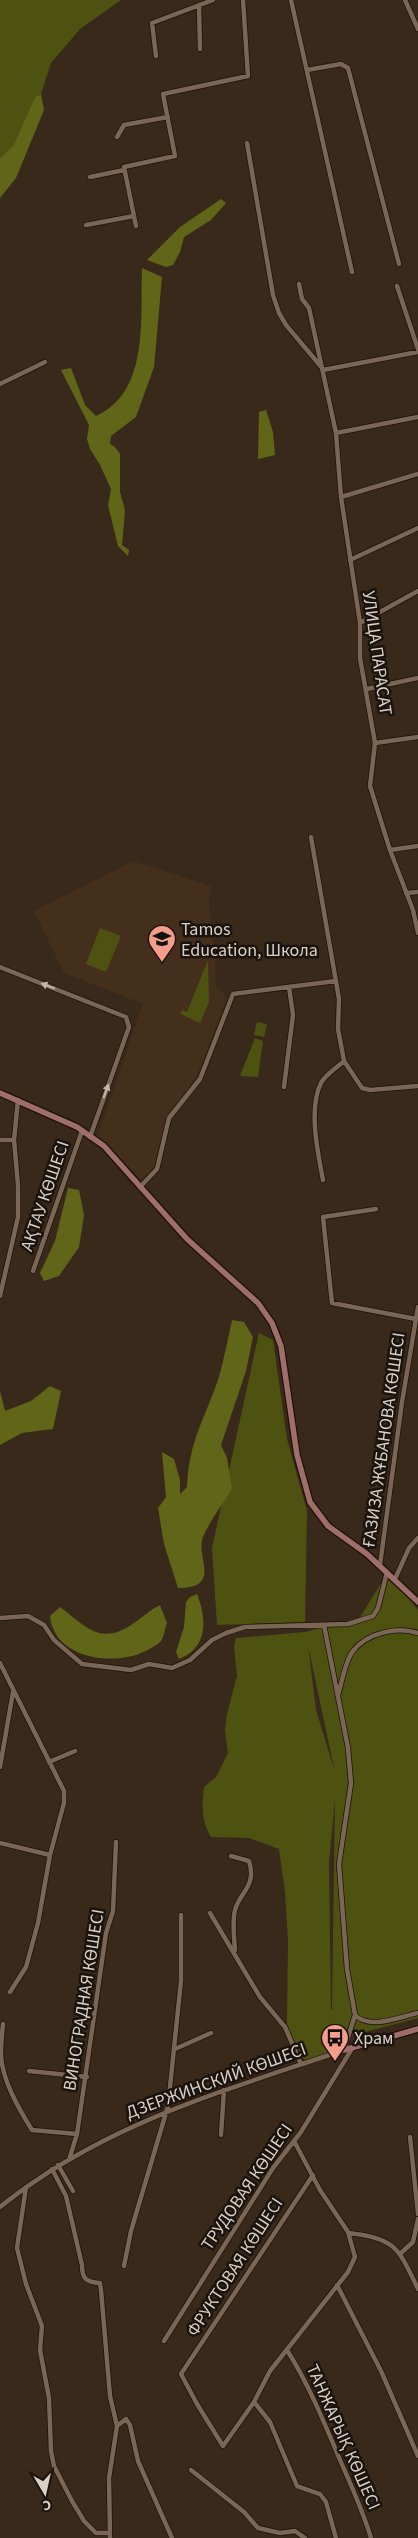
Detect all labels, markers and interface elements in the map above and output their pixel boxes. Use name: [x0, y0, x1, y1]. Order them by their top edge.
street label: УЛИЦА ПАРАСАТ: [356, 589, 398, 717]
place label: Tamos Education, Школа: [181, 917, 318, 963]
school or university icon: Tamos Education, Школа: [147, 924, 177, 963]
one-way arrow: [40, 982, 55, 990]
one-way arrow: [103, 1083, 110, 1098]
street label: АҚТАУ КӨШЕСІ: [14, 1137, 76, 1255]
street label: ҒАЗИЗА ЖҰБАНОВА КӨШЕСІ: [357, 1331, 411, 1549]
street label: ВИНОГРАДНАЯ КӨШЕСІ: [57, 1907, 111, 2093]
bus stop icon: Храм: [320, 2023, 350, 2062]
place label: Храм: [354, 2026, 393, 2051]
street label: ДЗЕРЖИНСКИЙ КӨШЕСІ: [122, 2037, 310, 2125]
street label: ТРУДОВАЯ КӨШЕСІ: [195, 2119, 299, 2255]
street label: ФРУКТОВАЯ КӨШЕСІ: [181, 2193, 289, 2341]
street label: ТАНЖАРЫҚ КӨШЕСІ: [300, 2360, 386, 2514]
north arrow: [20, 2468, 70, 2518]
text: С: [41, 2494, 52, 2515]

